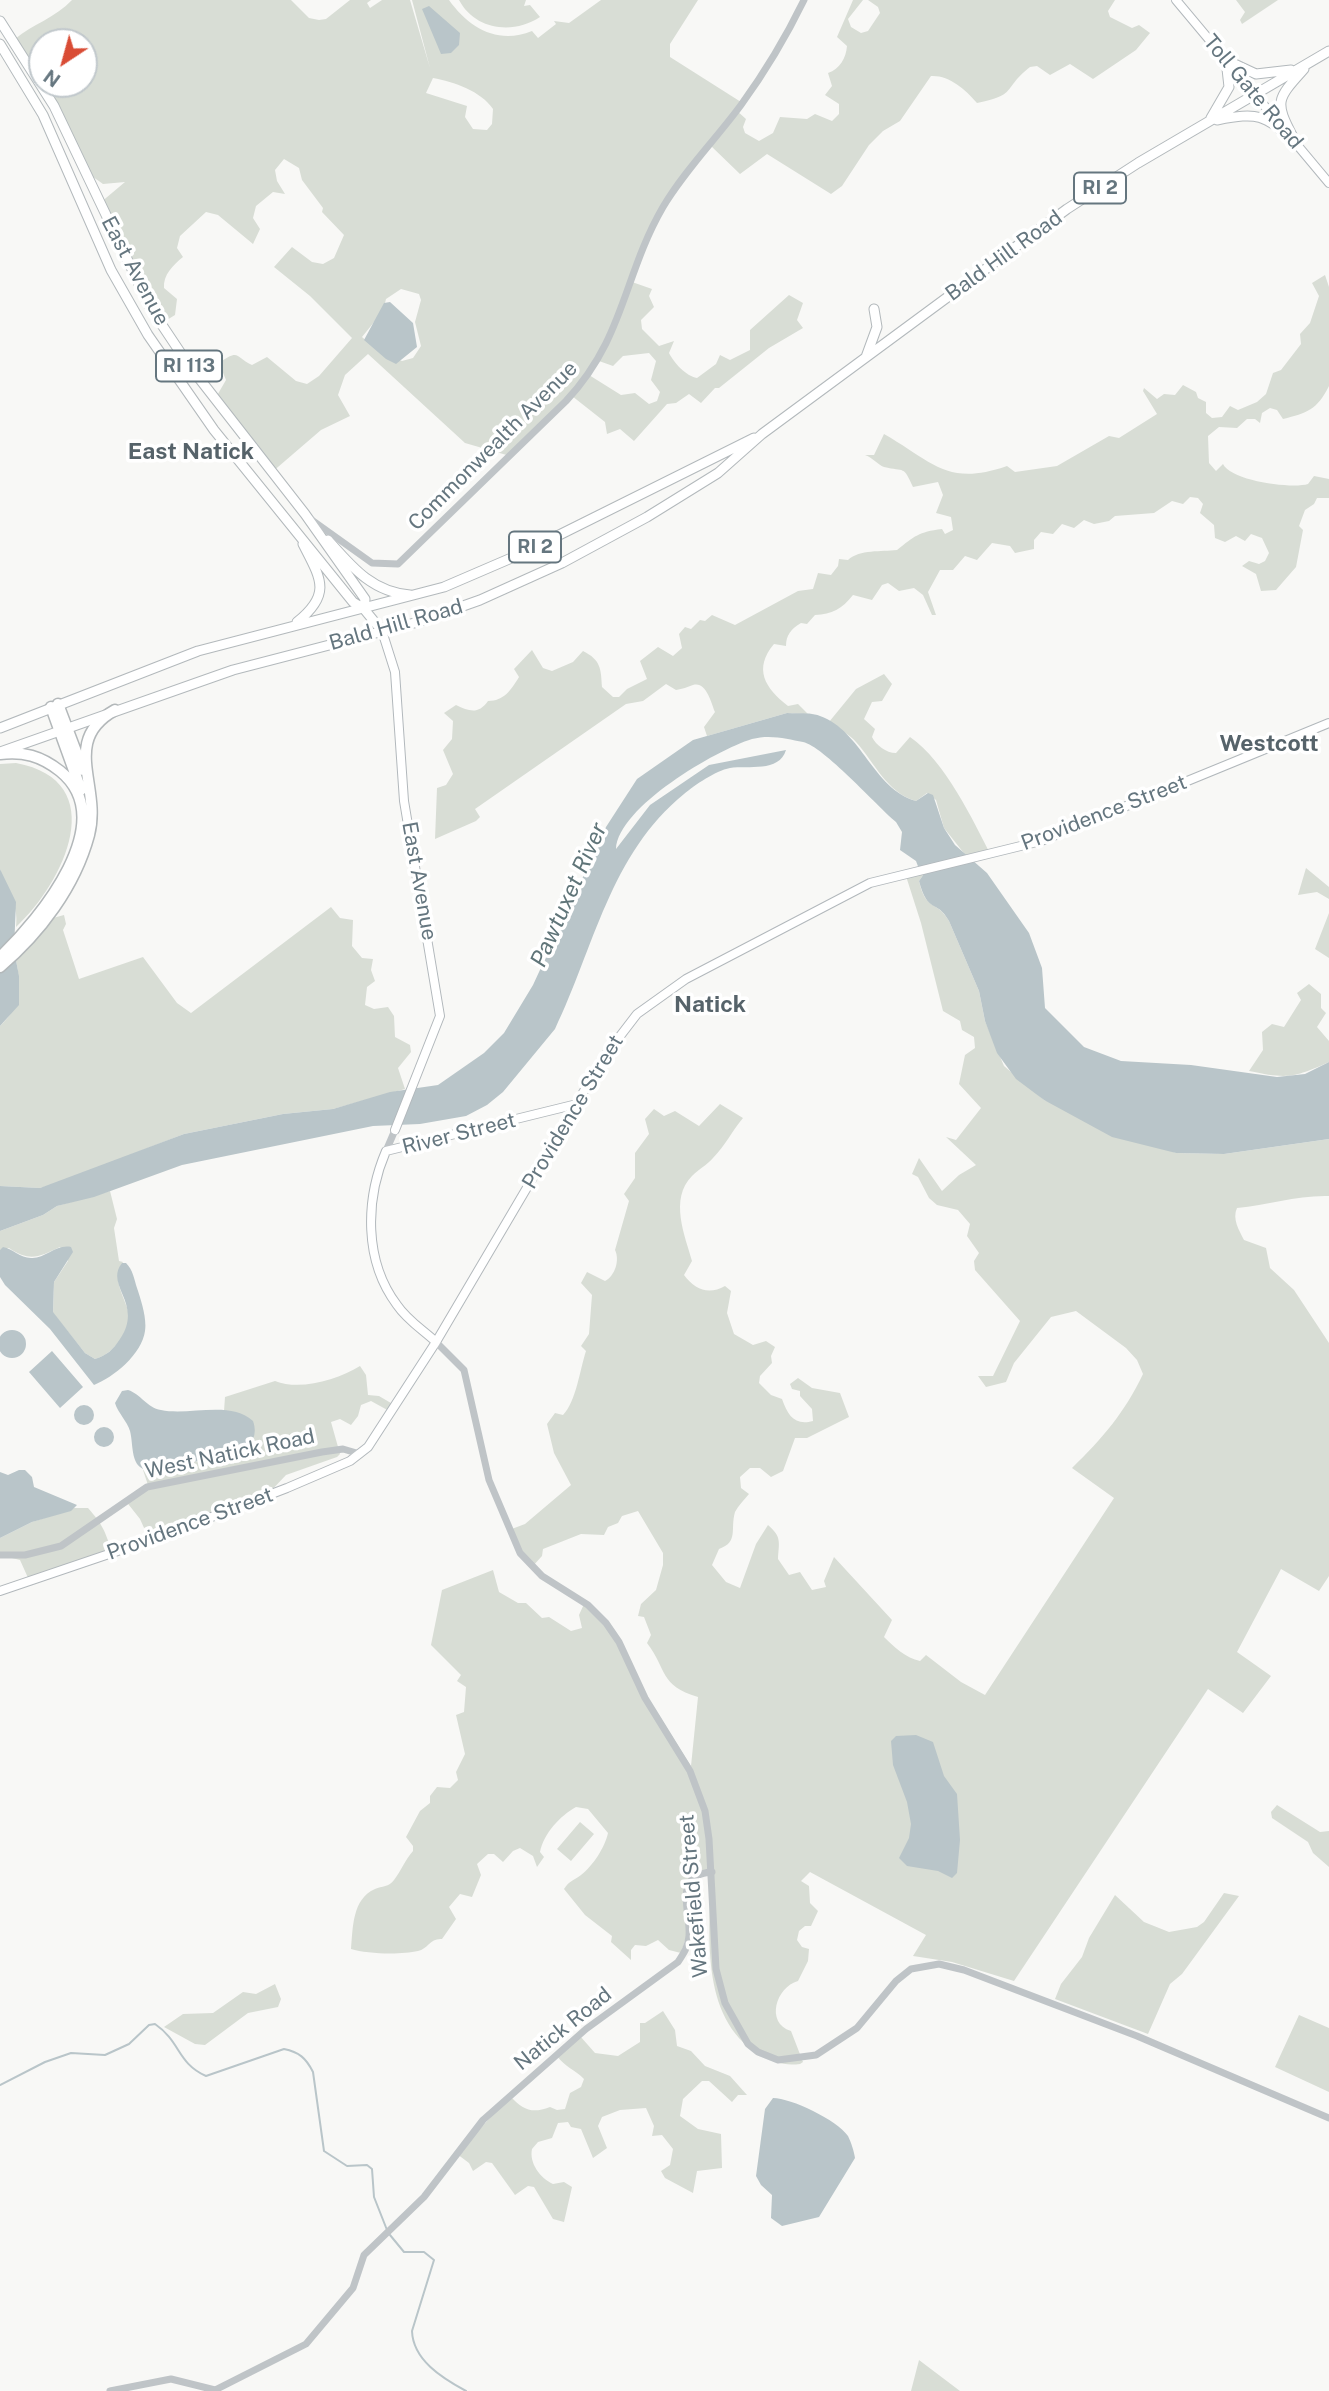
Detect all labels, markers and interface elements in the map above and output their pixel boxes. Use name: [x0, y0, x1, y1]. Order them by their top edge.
north arrow: [28, 28, 98, 98]
street label: Toll Gate Road: [1198, 30, 1308, 154]
text: N: [39, 65, 64, 92]
road number: RI 2: [1074, 172, 1126, 204]
street label: Bald Hill Road: [941, 205, 1067, 307]
street label: East Avenue: [96, 212, 174, 330]
road number: RI 113: [156, 350, 222, 382]
street label: Commonwealth Avenue: [403, 356, 583, 536]
district label: East Natick: [128, 438, 254, 466]
road number: RI 2: [509, 532, 561, 562]
street label: Bald Hill Road: [326, 594, 466, 656]
district label: Westcott: [1219, 730, 1319, 758]
street label: Providence Street: [1018, 770, 1190, 856]
water label: Pawtuxet River: [525, 819, 613, 971]
street label: East Avenue: [396, 820, 442, 942]
district label: Natick: [674, 991, 746, 1019]
street label: Providence Street: [517, 1030, 629, 1194]
street label: River Street: [400, 1108, 518, 1160]
street label: West Natick Road: [143, 1424, 317, 1484]
street label: Providence Street: [103, 1482, 277, 1566]
street label: Wakefield Street: [674, 1813, 714, 1979]
street label: Natick Road: [509, 1982, 617, 2076]

